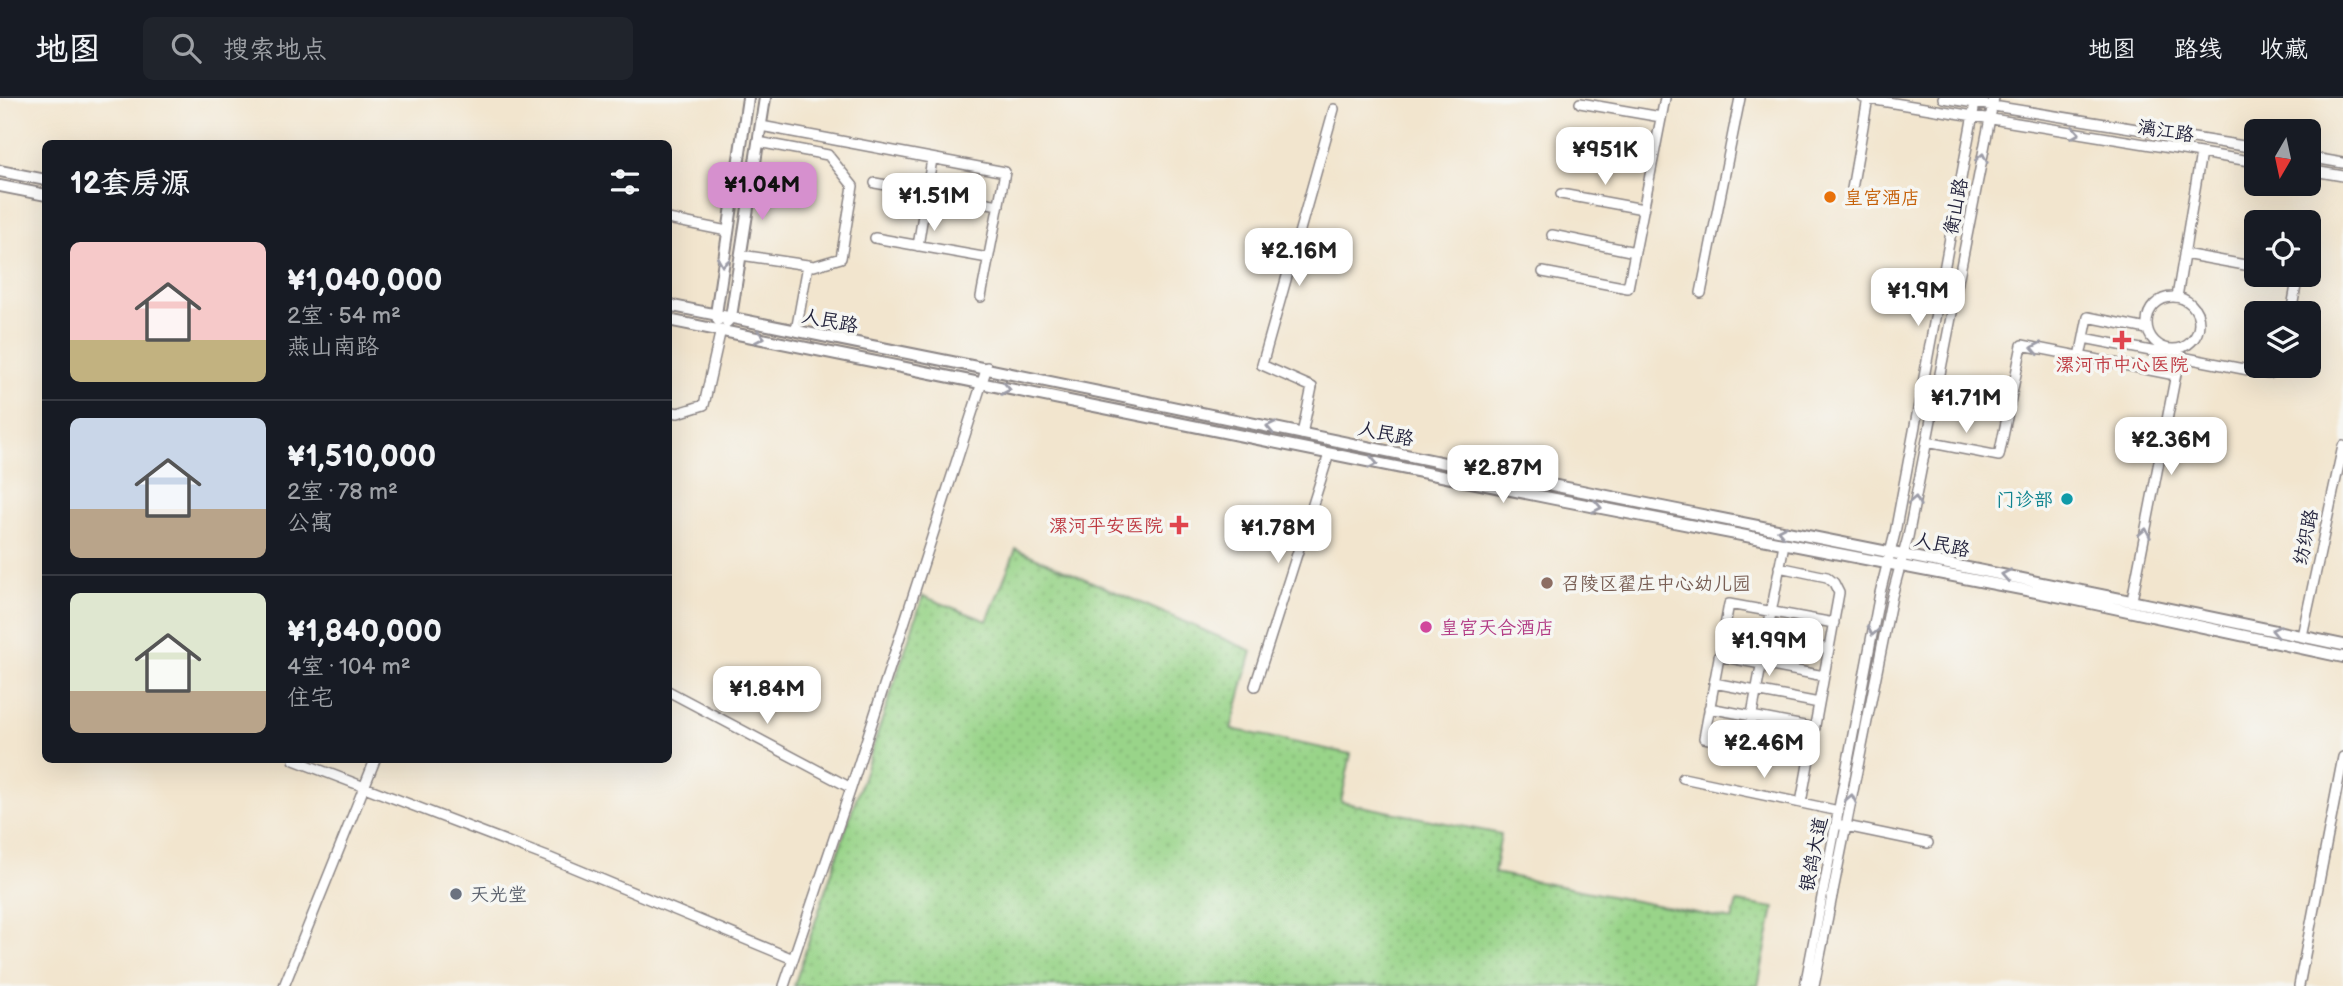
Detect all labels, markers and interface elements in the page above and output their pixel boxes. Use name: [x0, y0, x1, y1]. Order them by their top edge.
search box: [143, 17, 633, 80]
icon: search: [167, 29, 205, 67]
text: 地图: [35, 30, 101, 70]
text: 搜索地点: [223, 35, 327, 66]
text: 地图: [2088, 35, 2136, 64]
text: 路线: [2174, 35, 2222, 64]
text: 收藏: [2260, 35, 2308, 64]
street label: 漓江路: [2136, 116, 2196, 147]
north arrow: [2244, 119, 2320, 196]
map controls: [2244, 119, 2321, 378]
one-way arrow: [2069, 125, 2081, 140]
pin: ¥951K: [1556, 127, 1654, 187]
text: ¥951K: [1572, 136, 1638, 164]
one-way arrow: [1974, 152, 1989, 164]
pin: ¥1.04M: [705, 162, 819, 222]
icon: filters: [606, 163, 644, 201]
text: 12套房源: [70, 166, 191, 202]
text: ¥1.04M: [724, 171, 800, 199]
pin: ¥1.51M: [877, 174, 991, 233]
street label: 衡山路: [1940, 176, 1973, 236]
text: ¥1.51M: [898, 182, 970, 210]
place label: 皇宫酒店: [1844, 187, 1920, 210]
marker: 皇宫酒店: [1822, 189, 1838, 205]
button: locate: [2244, 210, 2321, 287]
pin: ¥2.16M: [1242, 228, 1356, 288]
text: ¥2.16M: [1261, 237, 1337, 265]
one-way arrow: [715, 256, 730, 268]
text: ¥1,040,000: [287, 263, 443, 299]
pin: ¥1.9M: [1869, 268, 1967, 328]
icon: home: [126, 270, 210, 354]
text: ¥1.9M: [1887, 277, 1949, 305]
button: layers: [2244, 301, 2321, 378]
text: 2室 · 54 m²: [287, 302, 401, 330]
street label: 人民路: [800, 305, 860, 338]
one-way arrow: [754, 329, 766, 344]
marker: 漯河市中心医院: [2112, 330, 2132, 350]
text: 燕山南路: [287, 333, 379, 361]
one-way arrow: [2030, 342, 2042, 357]
place label: 漯河市中心医院: [2055, 354, 2189, 377]
pin: ¥1.71M: [1909, 376, 2023, 435]
one-way arrow: [1000, 381, 1012, 396]
text: ¥1.71M: [1930, 384, 2002, 412]
street label: 人民路: [1355, 417, 1416, 452]
pin: ¥2.36M: [2114, 418, 2228, 477]
one-way arrow: [1265, 421, 1277, 436]
text: ¥2.36M: [2131, 426, 2211, 454]
text: ¥1,510,000: [287, 439, 436, 475]
icon: home: [126, 446, 210, 530]
pin: ¥2.87M: [1446, 446, 1560, 505]
text: ¥2.87M: [1463, 454, 1543, 482]
one-way arrow: [1367, 455, 1379, 470]
text: 2室 · 78 m²: [287, 478, 398, 506]
place label: 门诊部: [1996, 489, 2053, 512]
marker: 门诊部: [2059, 491, 2075, 507]
one-way arrow: [1907, 495, 1922, 507]
one-way arrow: [1590, 499, 1602, 514]
pin: ¥1.78M: [1221, 505, 1335, 565]
street label: 纺织路: [2289, 507, 2324, 568]
text: 公寓: [287, 509, 333, 537]
text: ¥1.78M: [1240, 514, 1316, 542]
place label: 漯河平安医院: [1049, 515, 1163, 538]
marker: 漯河平安医院: [1169, 515, 1189, 535]
one-way arrow: [1776, 524, 1788, 539]
one-way arrow: [2137, 527, 2152, 539]
street label: 人民路: [1911, 528, 1972, 563]
one-way arrow: [2000, 568, 2012, 583]
place label: 召陵区翟庄中心幼儿园: [1561, 573, 1751, 596]
marker: 召陵区翟庄中心幼儿园: [1539, 575, 1555, 591]
text: ¥1,840,000: [287, 614, 442, 650]
place label: 皇宫天合酒店: [1440, 617, 1554, 640]
pin: ¥1.99M: [1712, 618, 1826, 678]
marker: 皇宫天合酒店: [1418, 619, 1434, 635]
icon: home: [126, 621, 210, 705]
one-way arrow: [2270, 624, 2282, 639]
one-way arrow: [1866, 625, 1881, 637]
text: ¥1.99M: [1731, 627, 1807, 655]
text: 4室 · 104 m²: [287, 653, 411, 681]
pin: ¥1.84M: [710, 666, 824, 726]
text: ¥1.84M: [729, 675, 805, 703]
text: 住宅: [287, 684, 333, 712]
pin: ¥2.46M: [1707, 720, 1821, 780]
text: ¥2.46M: [1724, 729, 1804, 757]
one-way arrow: [1843, 793, 1858, 805]
street label: 银鸽大道: [1796, 815, 1833, 894]
place label: 天光堂: [470, 884, 527, 907]
marker: 天光堂: [448, 886, 464, 902]

